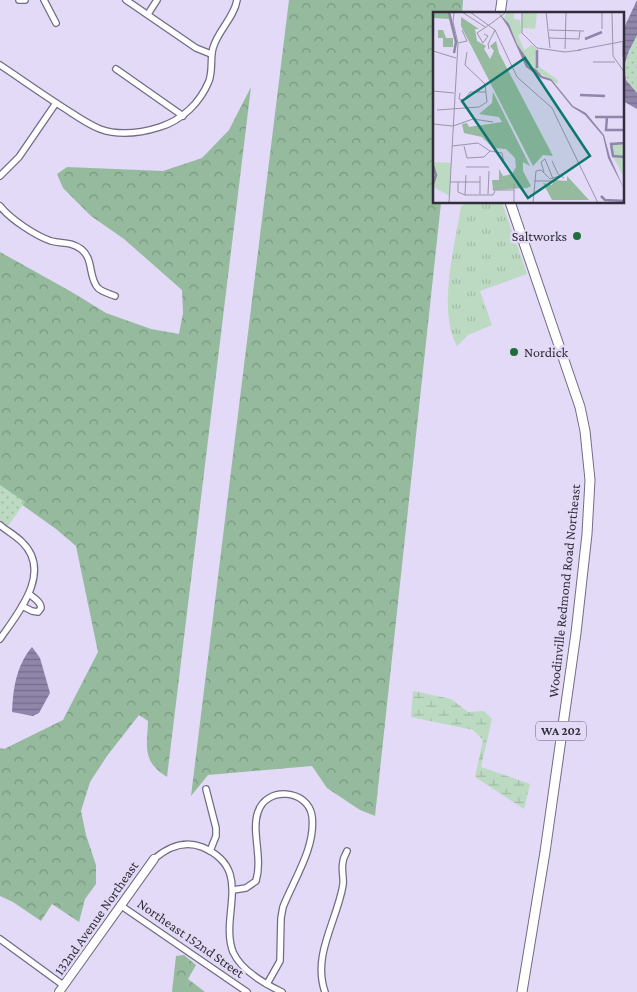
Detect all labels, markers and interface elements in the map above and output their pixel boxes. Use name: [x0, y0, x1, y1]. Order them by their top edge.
inset map: [433, 12, 624, 204]
place label: Saltworks: [512, 228, 567, 244]
marker: Saltworks: [571, 230, 583, 242]
place label: Nordick: [524, 344, 569, 360]
marker: Nordick: [508, 346, 520, 358]
street label: Woodinville Redmond Road Northeast: [545, 483, 583, 699]
road number: WA 202: [536, 721, 586, 740]
street label: 132nd Avenue Northeast: [51, 858, 142, 978]
street label: Northeast 152nd Street: [135, 895, 248, 981]

